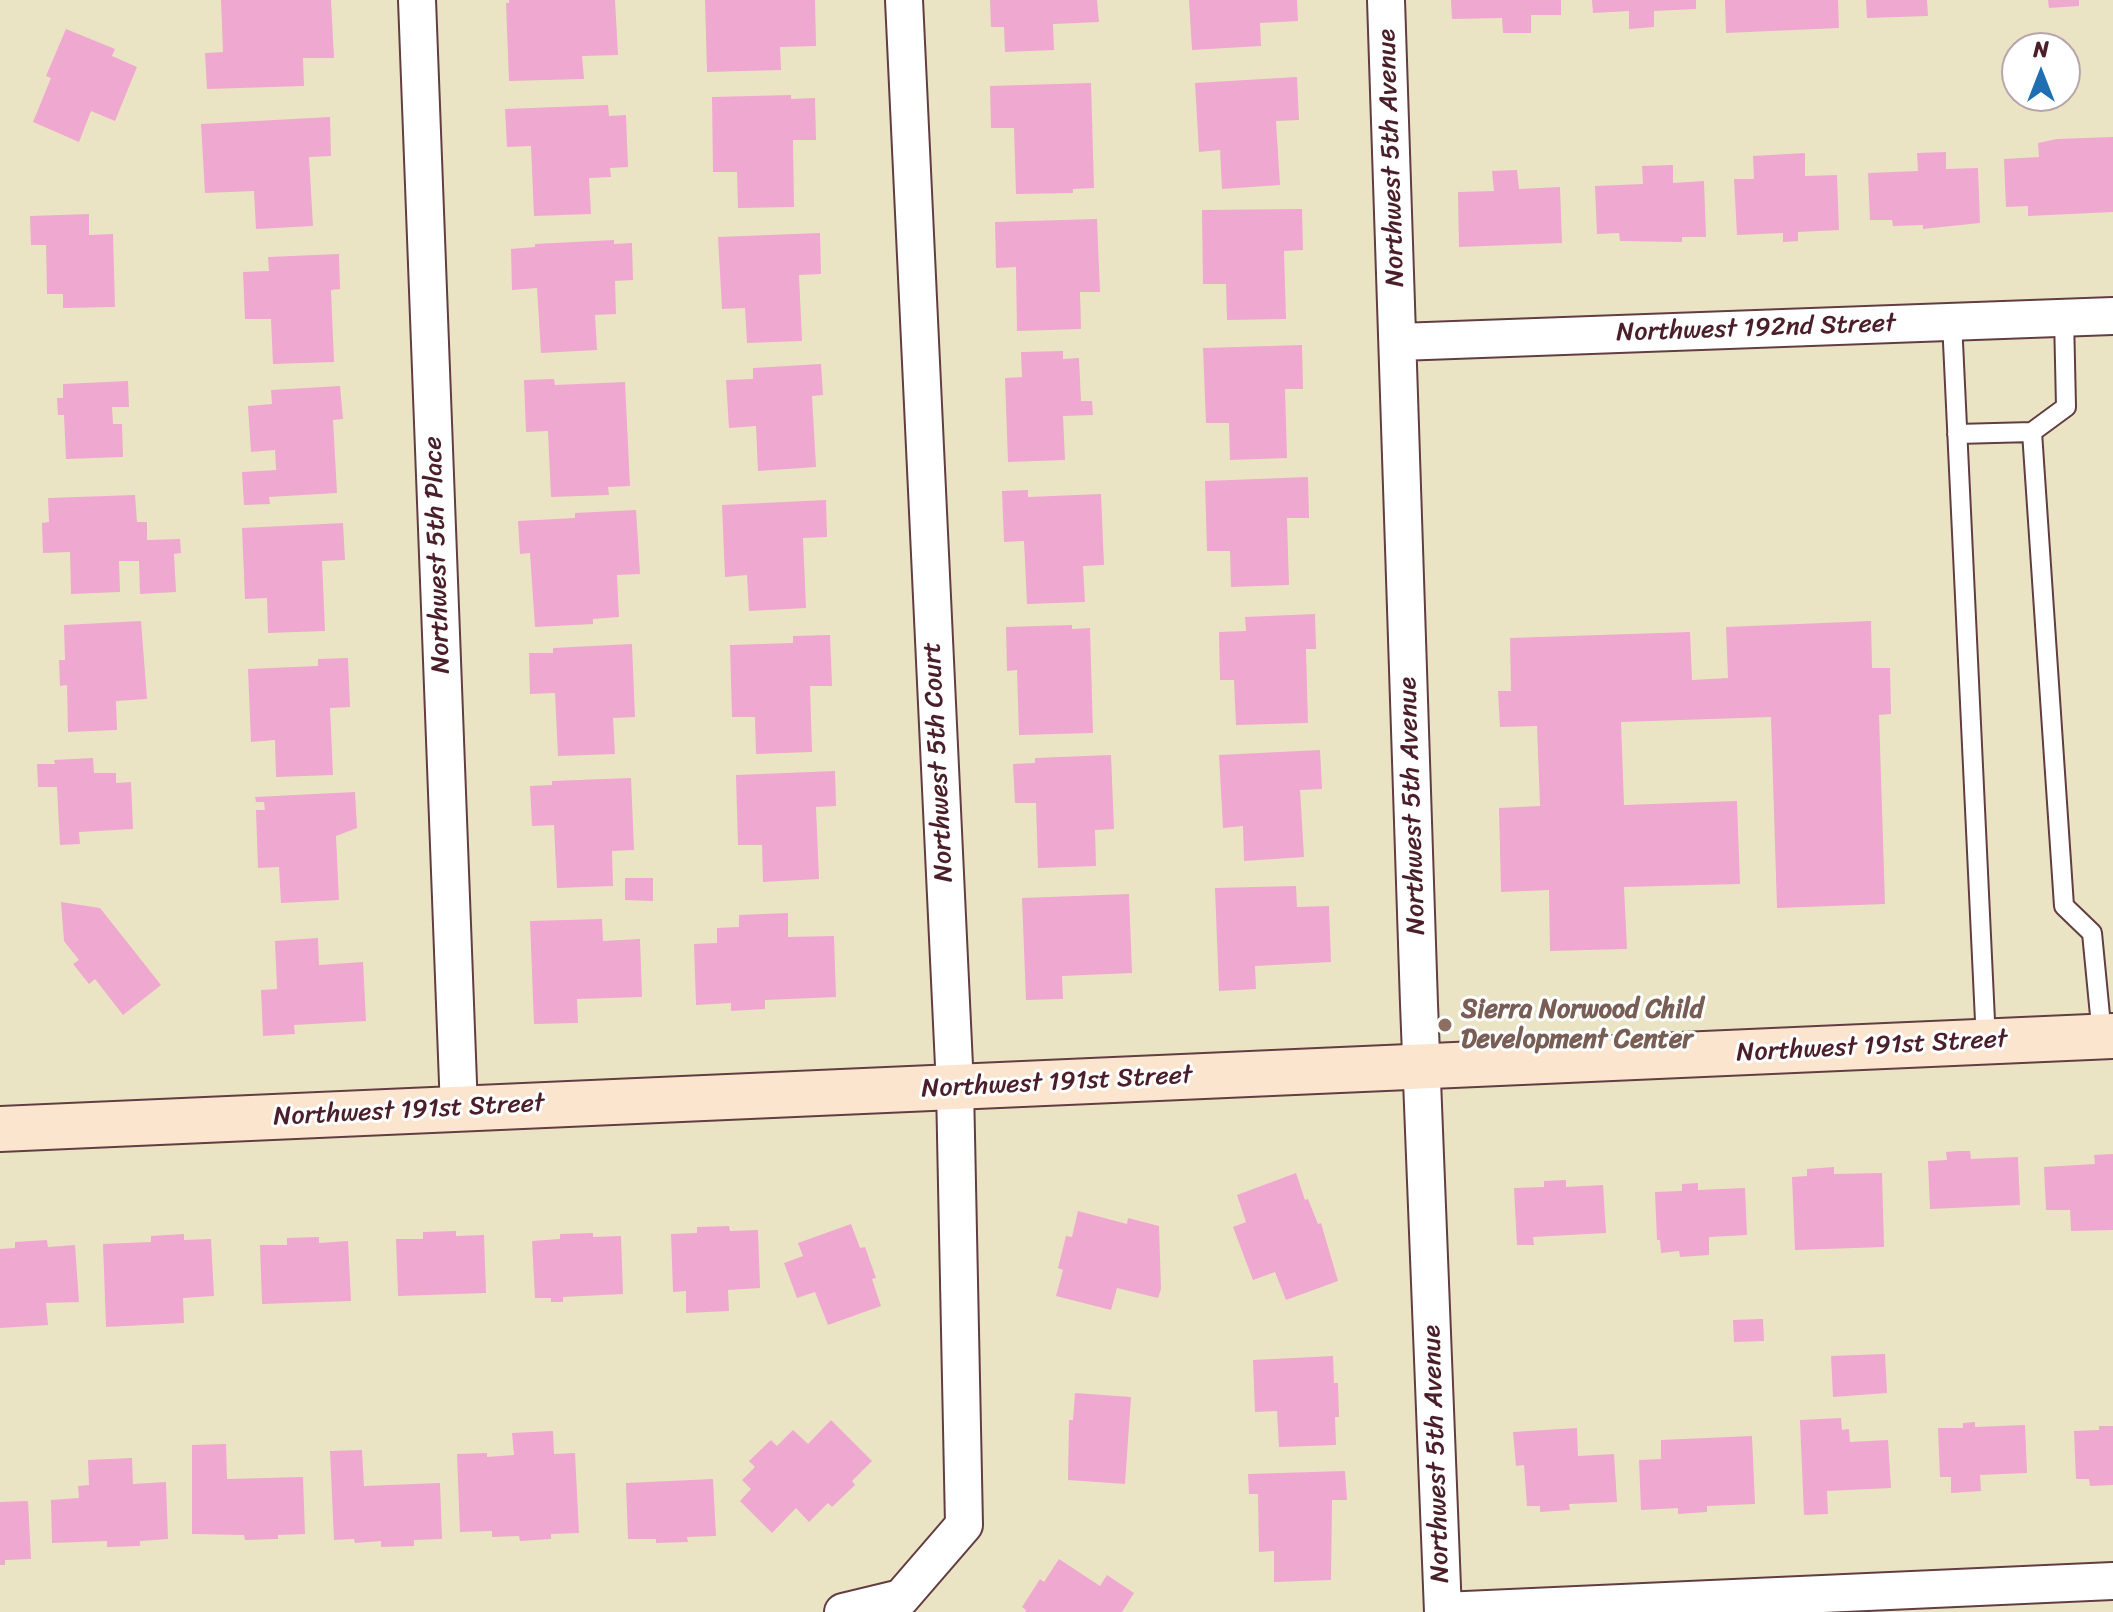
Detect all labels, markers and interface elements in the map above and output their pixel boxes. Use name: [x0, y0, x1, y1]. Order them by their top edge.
street label: Northwest 5th Avenue: [1372, 29, 1412, 287]
text: N: [2033, 30, 2049, 69]
north arrow: [2001, 32, 2081, 112]
street label: Northwest 192nd Street: [1616, 309, 1896, 349]
street label: Northwest 5th Place: [418, 436, 458, 674]
street label: Northwest 5th Court: [917, 641, 961, 883]
street label: Northwest 5th Avenue: [1393, 677, 1433, 935]
place label: Sierra Norwood Child Development Center: [1461, 994, 1704, 1056]
marker: Sierra Norwood Child Development Center: [1436, 1016, 1454, 1034]
street label: Northwest 191st Street: [1736, 1024, 2008, 1070]
street label: Northwest 191st Street: [921, 1060, 1193, 1106]
street label: Northwest 191st Street: [273, 1088, 545, 1134]
street label: Northwest 5th Avenue: [1417, 1325, 1457, 1583]

